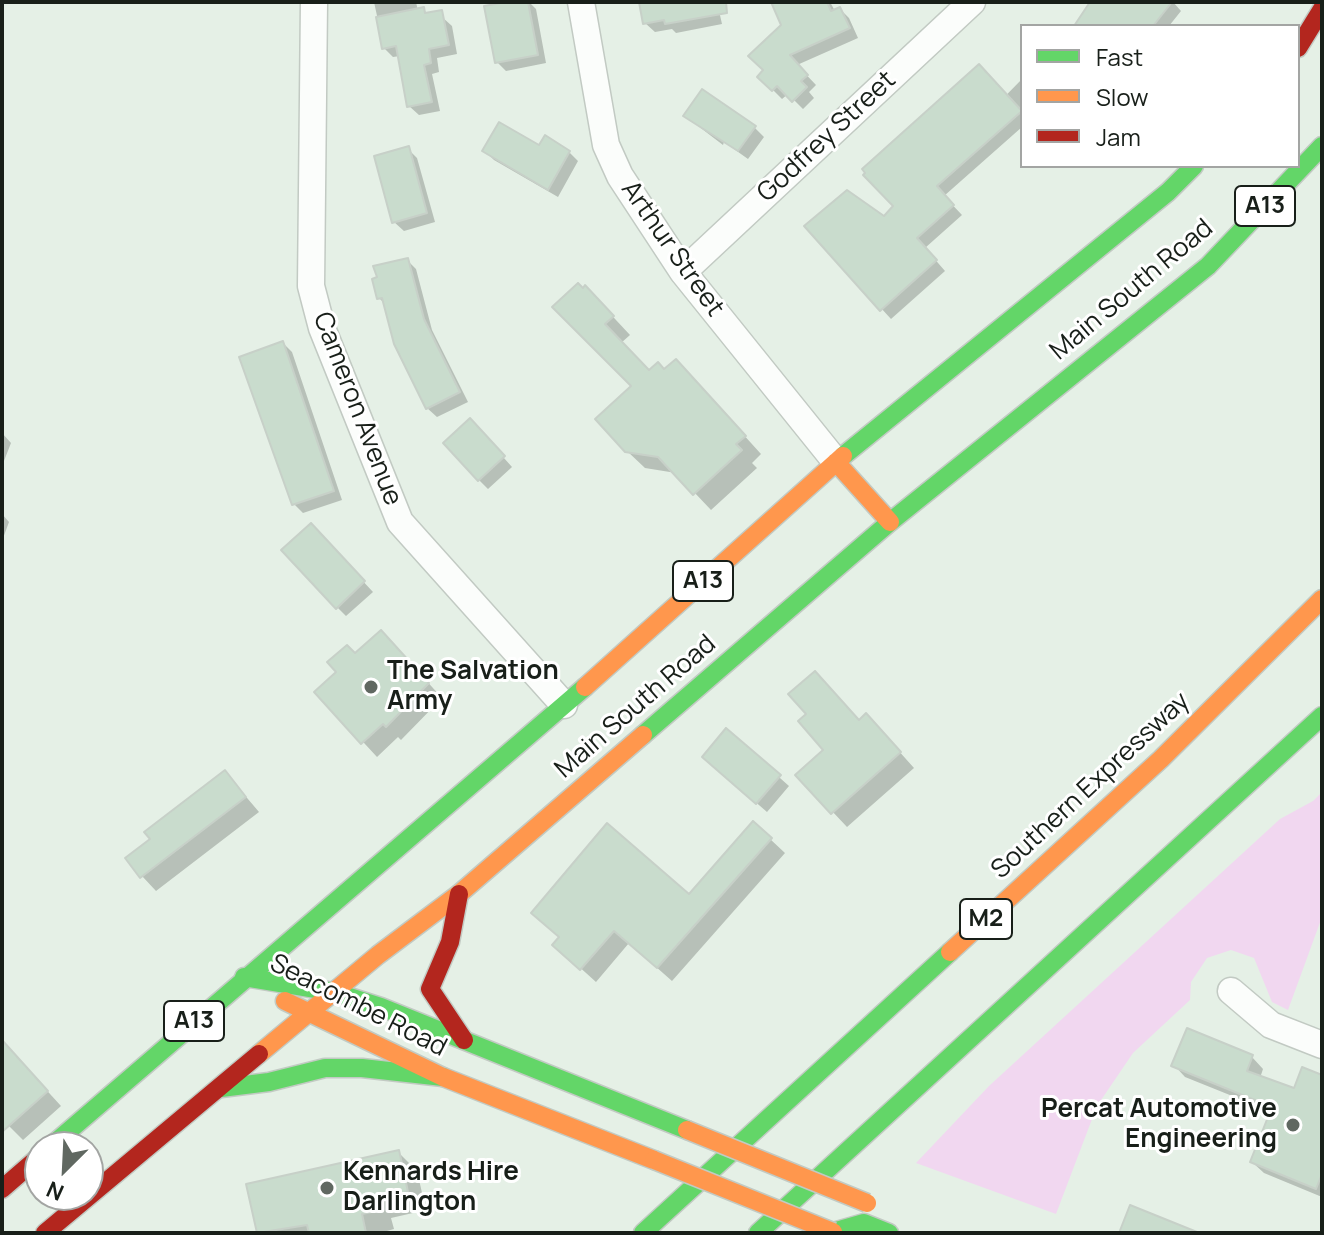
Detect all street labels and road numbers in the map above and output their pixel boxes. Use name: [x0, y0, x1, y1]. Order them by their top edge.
street label: Godfrey Street: [751, 65, 903, 209]
street label: Arthur Street: [614, 175, 730, 323]
road number: A13: [1235, 186, 1295, 226]
street label: Main South Road: [1044, 213, 1220, 367]
street label: Cameron Avenue: [306, 308, 408, 510]
road number: A13: [673, 561, 733, 601]
street label: Main South Road: [549, 629, 723, 785]
street label: Southern Expressway: [985, 686, 1197, 886]
road number: M2: [960, 899, 1012, 939]
street label: Seacombe Road: [264, 948, 452, 1064]
road number: A13: [164, 1001, 224, 1041]

